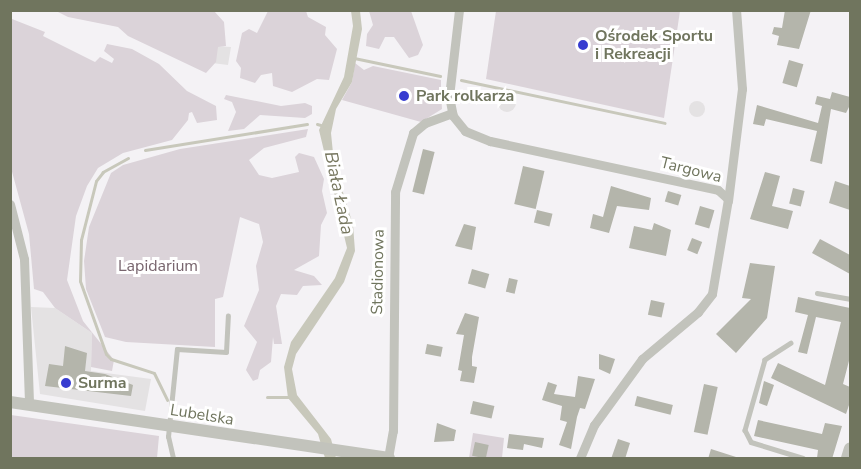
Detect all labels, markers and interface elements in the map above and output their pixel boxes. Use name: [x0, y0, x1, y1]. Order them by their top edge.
place label: Ośrodek Sportu i Rekreacji: [595, 26, 713, 64]
marker: Ośrodek Sportu i Rekreacji: [576, 38, 590, 52]
place label: Park rolkarza: [416, 86, 514, 106]
marker: Park rolkarza: [397, 89, 411, 103]
water label: Biała Łada: [320, 149, 358, 237]
street label: Targowa: [658, 153, 724, 187]
street label: Stadionowa: [368, 229, 388, 315]
park label: Lapidarium: [118, 256, 198, 276]
place label: Surma: [78, 373, 126, 393]
marker: Surma: [59, 376, 73, 390]
street label: Lubelska: [169, 401, 235, 429]

